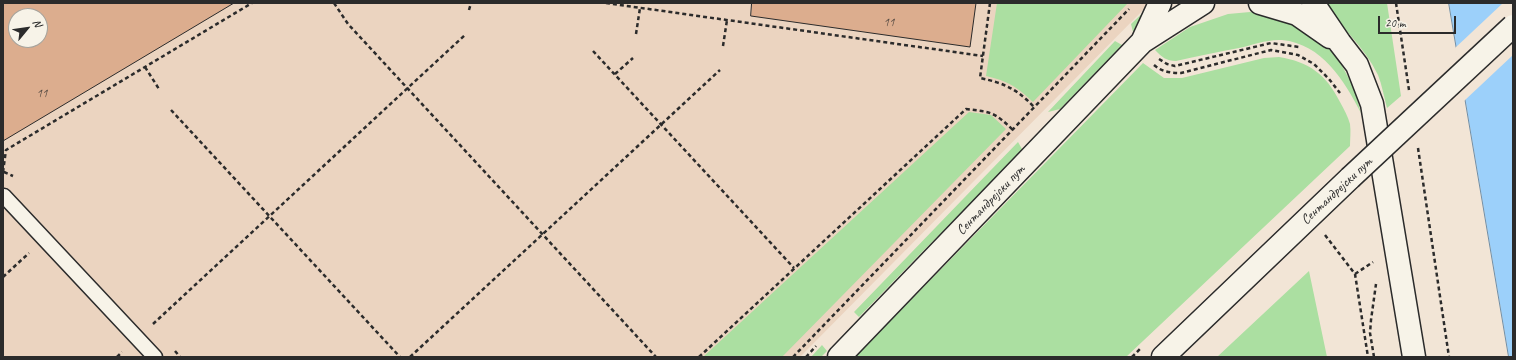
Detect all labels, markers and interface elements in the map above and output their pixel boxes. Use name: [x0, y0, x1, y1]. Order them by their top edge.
north arrow: [8, 8, 48, 48]
scale bar: [1380, 8, 1458, 34]
text: 20 m: [1385, 15, 1405, 31]
text: N: [30, 16, 45, 29]
house number: 11: [884, 16, 894, 30]
house number: 11: [37, 87, 47, 101]
street label: Сентандрејски пут: [1298, 154, 1376, 228]
street label: Сентандрејски пут: [953, 161, 1029, 239]

